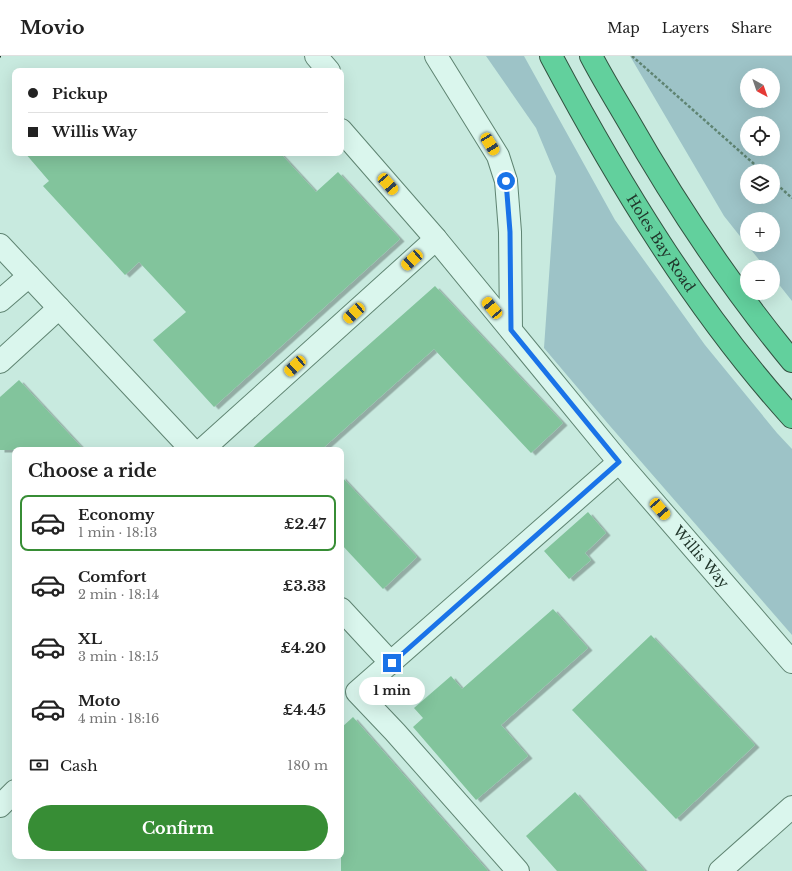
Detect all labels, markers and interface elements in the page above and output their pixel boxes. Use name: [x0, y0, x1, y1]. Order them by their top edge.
text: Movio: [20, 16, 85, 39]
text: Map: [607, 19, 640, 37]
text: Layers: [662, 19, 709, 37]
text: Share: [731, 19, 772, 37]
north arrow: [740, 68, 780, 108]
map controls: [740, 68, 780, 300]
text: Pickup: [52, 84, 108, 103]
button: locate: [740, 116, 780, 156]
text: Willis Way: [52, 122, 137, 141]
car: [479, 131, 501, 157]
button: layers: [740, 164, 780, 204]
car: [376, 171, 400, 197]
route start: [497, 172, 515, 190]
street label: Holes Bay Road: [623, 191, 699, 296]
button: +: [740, 212, 780, 252]
car: [399, 248, 425, 272]
button: −: [740, 260, 780, 300]
car: [480, 295, 504, 321]
car: [341, 301, 367, 325]
car: [282, 354, 308, 378]
text: Choose a ride: [28, 460, 157, 482]
car: [648, 496, 672, 522]
icon: car: [30, 505, 66, 541]
text: Economy: [78, 505, 155, 524]
text: £2.47: [284, 514, 326, 533]
street label: Willis Way: [669, 521, 733, 592]
text: 1 min · 18:13: [78, 524, 157, 541]
icon: car: [30, 567, 66, 603]
text: Comfort: [78, 567, 146, 586]
text: £3.33: [283, 576, 326, 595]
text: 2 min · 18:14: [78, 586, 159, 603]
icon: car: [30, 629, 66, 665]
text: XL: [78, 629, 102, 648]
text: £4.20: [280, 638, 326, 657]
text: 3 min · 18:15: [78, 648, 159, 665]
route end: [383, 654, 401, 672]
callout: 1 min: [359, 677, 425, 705]
text: 1 min: [373, 682, 411, 699]
icon: car: [30, 691, 66, 727]
text: Moto: [78, 691, 120, 710]
text: £4.45: [283, 700, 326, 719]
text: 4 min · 18:16: [78, 710, 159, 727]
icon: cash: [28, 754, 50, 776]
text: Cash: [60, 756, 97, 775]
text: 180 m: [287, 757, 328, 774]
button: Confirm: [28, 805, 328, 851]

